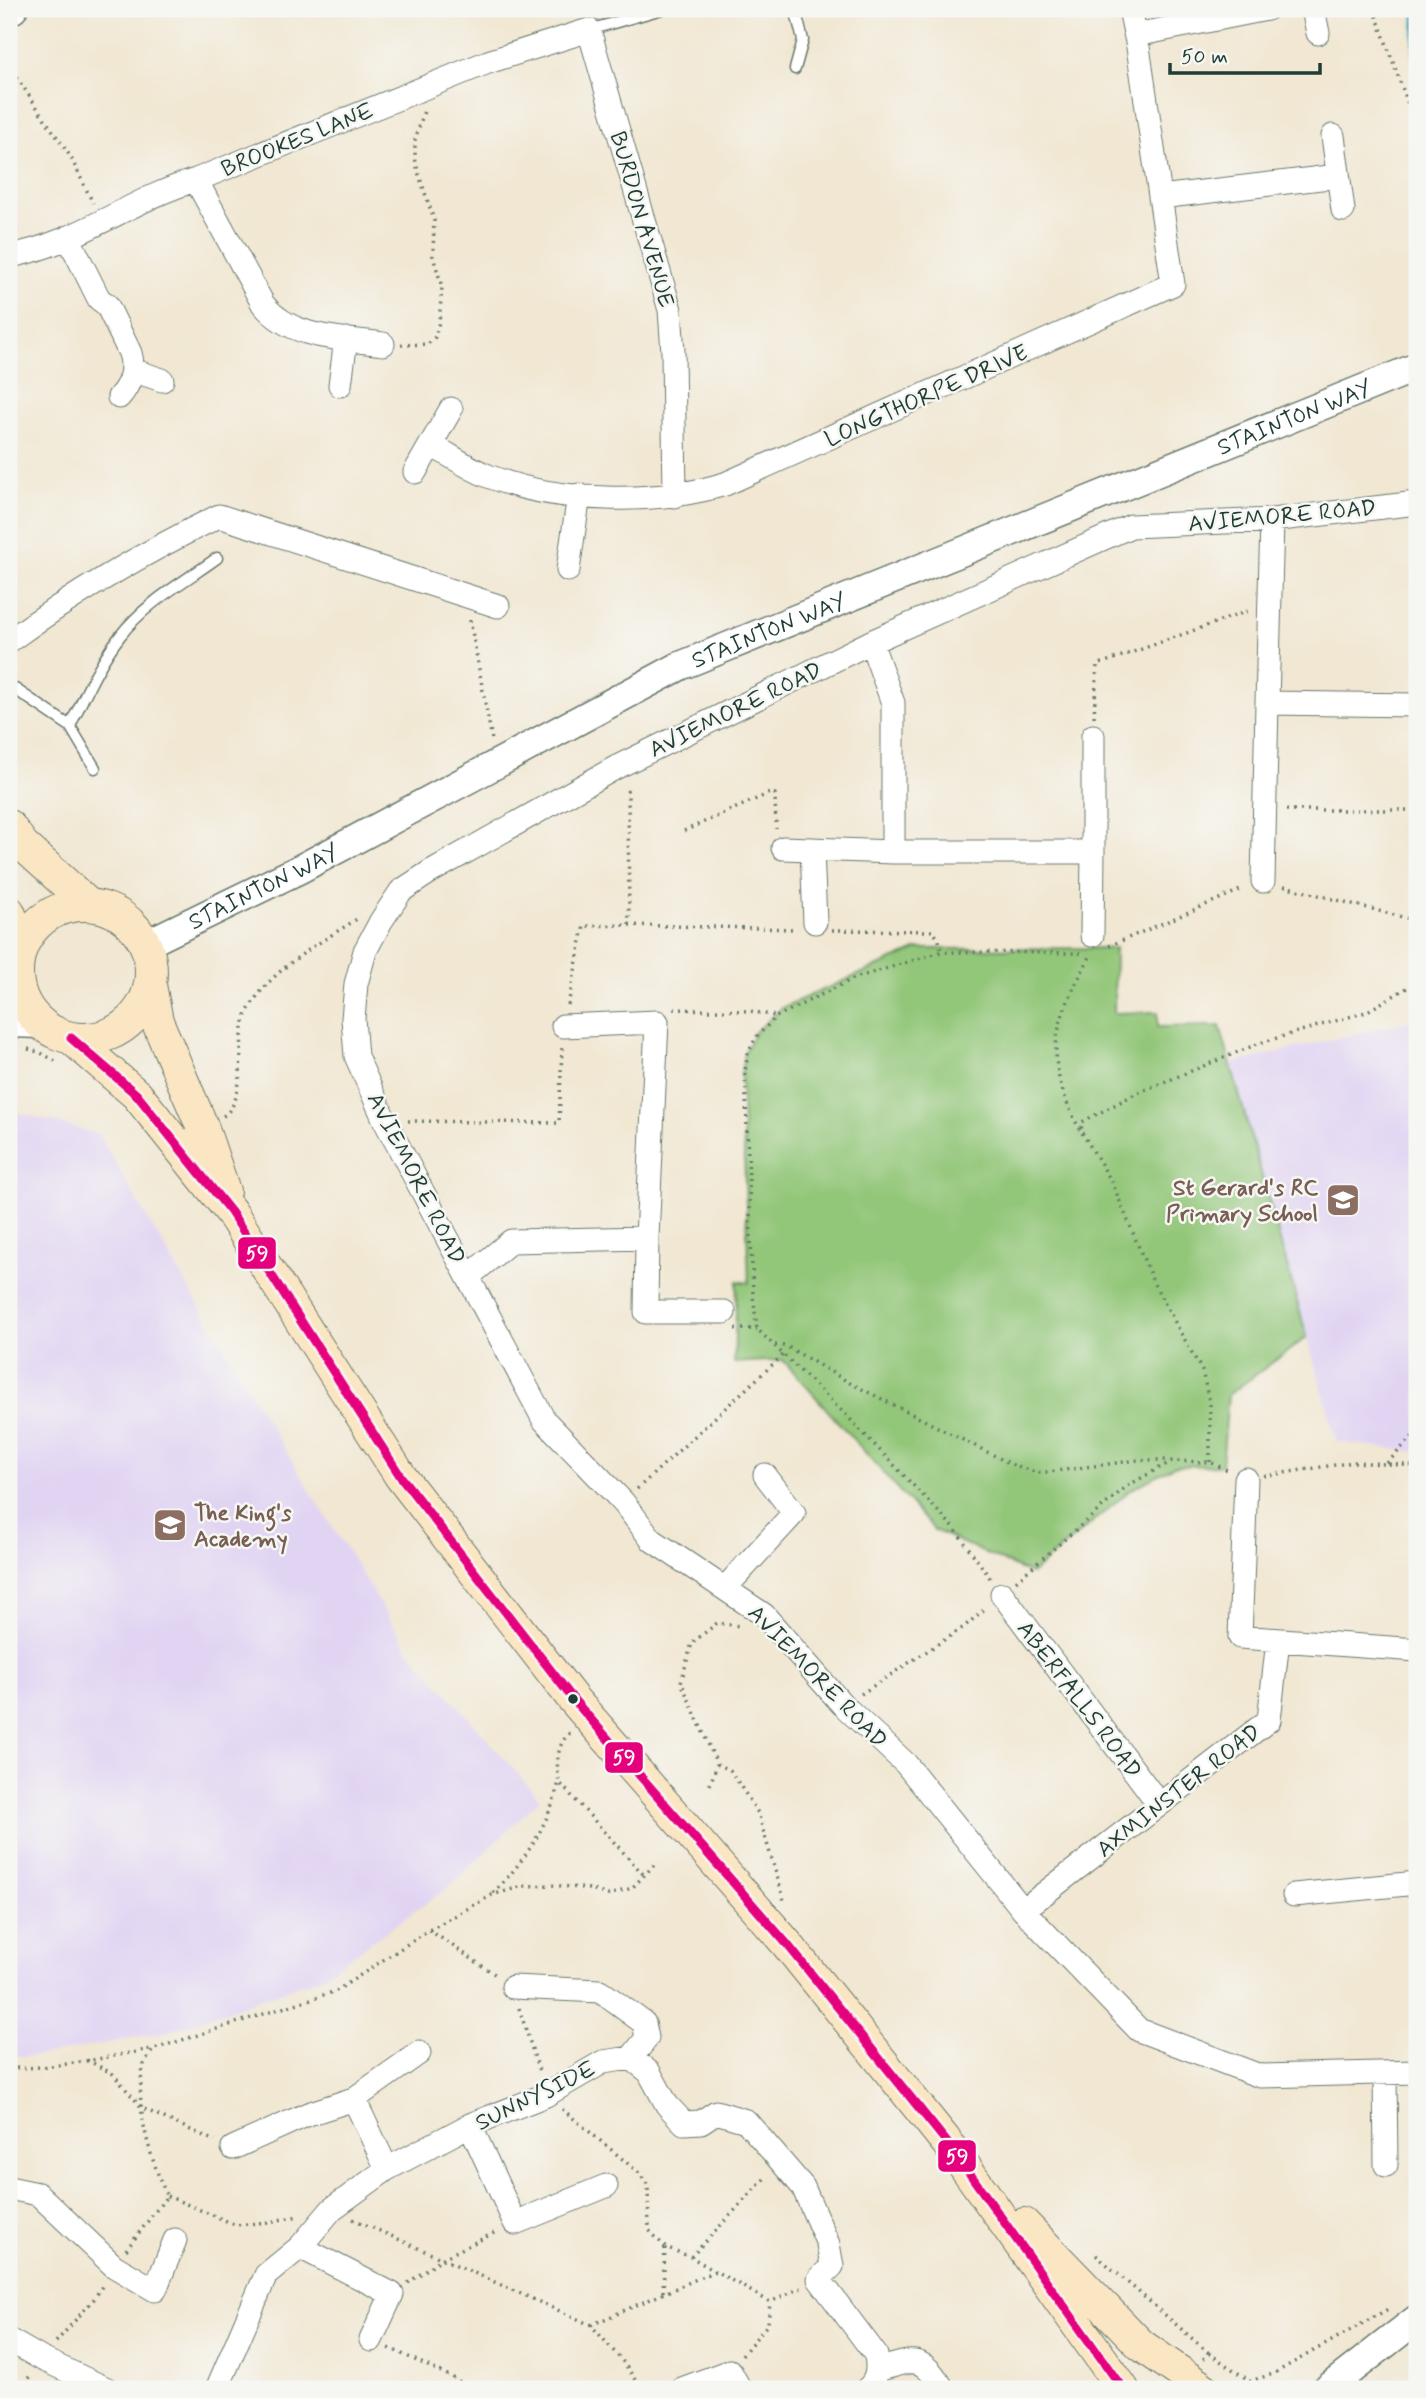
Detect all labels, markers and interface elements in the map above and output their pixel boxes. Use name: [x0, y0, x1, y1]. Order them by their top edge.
scale bar: [1170, 32, 1321, 76]
text: 50 m: [1181, 43, 1228, 71]
street label: BROOKES LANE: [217, 97, 378, 185]
street label: BURDON AVENUE: [602, 128, 681, 311]
street label: LONGTHORPE DRIVE: [820, 338, 1033, 455]
street label: STAINTON WAY: [1213, 374, 1377, 464]
street label: AVIEMORE ROAD: [1187, 494, 1378, 540]
street label: STAINTON WAY: [688, 587, 852, 677]
street label: AVIEMORE ROAD: [644, 656, 827, 766]
street label: STAINTON WAY: [184, 838, 345, 938]
street label: AVIEMORE ROAD: [359, 1088, 471, 1270]
place label: St Gerard's RC Primary School: [1166, 1174, 1318, 1230]
school or university icon: St Gerard's RC Primary School: [1324, 1181, 1362, 1219]
line badge: 59: [237, 1236, 277, 1270]
text: 59: [246, 1242, 268, 1267]
place label: The King's Academy: [194, 1499, 292, 1555]
school or university icon: The King's Academy: [151, 1506, 189, 1544]
street label: AVIEMORE ROAD: [740, 1599, 893, 1756]
street label: ABERFALLS ROAD: [1009, 1615, 1148, 1785]
unlabelled marker: [566, 1692, 580, 1706]
street label: AXMINSTER ROAD: [1091, 1718, 1268, 1865]
line badge: 59: [604, 1741, 644, 1774]
text: 59: [613, 1746, 635, 1771]
street label: SUNNYSIDE: [471, 2055, 601, 2139]
line badge: 59: [937, 2139, 977, 2173]
text: 59: [946, 2145, 968, 2170]

